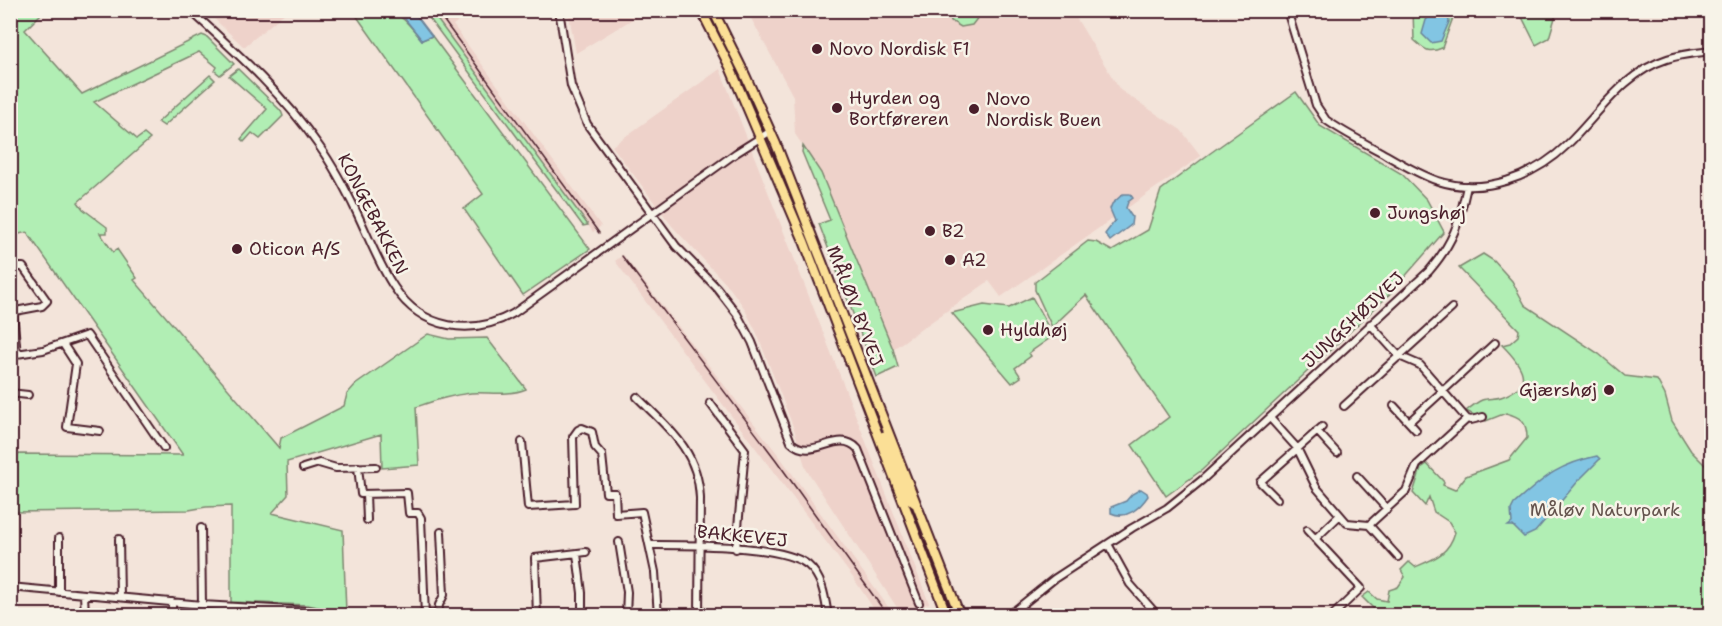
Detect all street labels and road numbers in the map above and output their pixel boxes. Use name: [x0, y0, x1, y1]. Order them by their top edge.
street label: KONGEBAKKEN: [332, 149, 414, 279]
street label: MÅLØV BYVEJ: [821, 242, 889, 370]
street label: JUNGSHØJVEJ: [1297, 267, 1409, 373]
street label: BAKKEVEJ: [696, 519, 788, 553]

